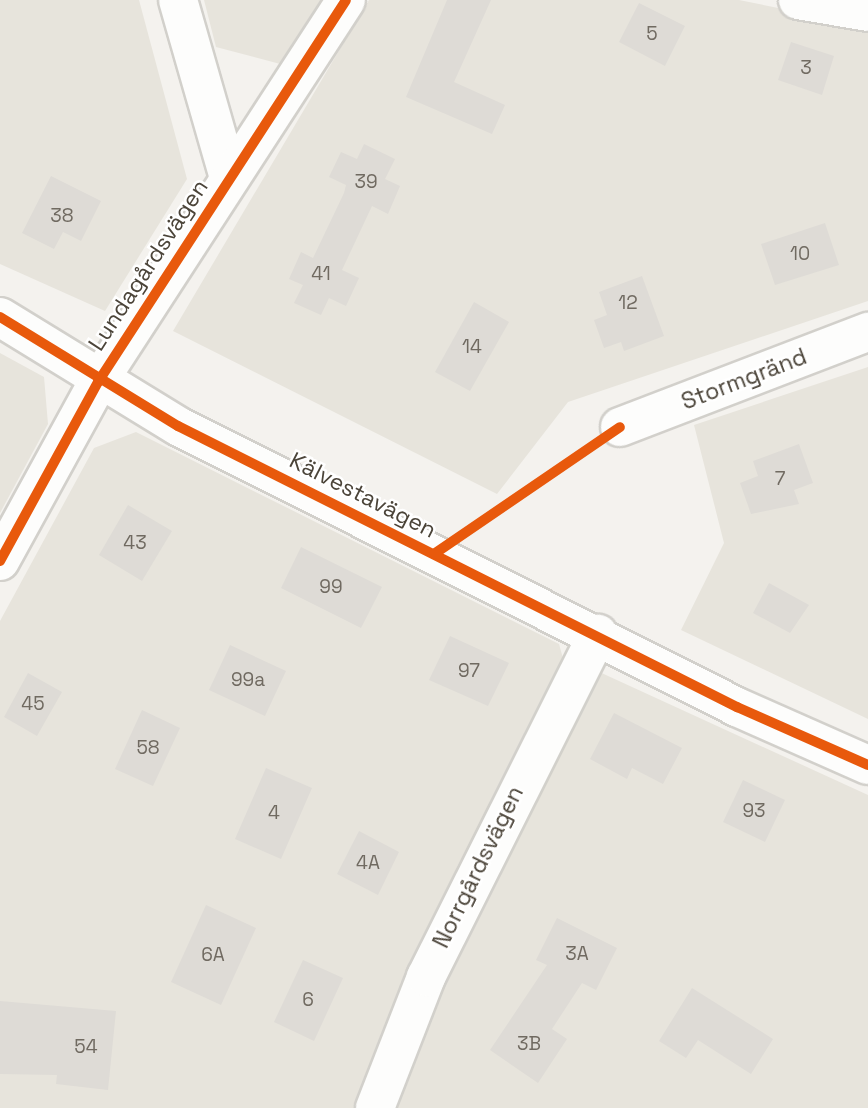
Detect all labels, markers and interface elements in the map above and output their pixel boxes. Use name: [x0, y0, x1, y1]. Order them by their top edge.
house number: 5: [646, 23, 658, 45]
house number: 3: [800, 57, 812, 79]
house number: 39: [354, 171, 378, 193]
street label: Lundagårdsvägen: [82, 174, 214, 356]
house number: 38: [50, 205, 74, 227]
house number: 10: [790, 243, 810, 265]
house number: 41: [311, 263, 331, 285]
house number: 12: [618, 292, 638, 314]
house number: 14: [462, 336, 482, 358]
street label: Stormgränd: [677, 342, 811, 416]
street label: Kälvestavägen: [285, 446, 441, 544]
house number: 7: [775, 468, 785, 490]
house number: 43: [123, 532, 147, 554]
house number: 99: [319, 576, 343, 598]
house number: 97: [458, 660, 480, 682]
house number: 99a: [231, 669, 265, 691]
house number: 45: [21, 693, 45, 715]
house number: 58: [136, 737, 160, 759]
street label: Norrgårdsvägen: [427, 782, 529, 952]
house number: 93: [742, 800, 766, 822]
house number: 4: [268, 802, 280, 824]
house number: 4A: [356, 852, 380, 874]
house number: 3A: [565, 943, 589, 965]
house number: 6A: [201, 944, 225, 966]
house number: 6: [302, 989, 314, 1011]
house number: 3B: [517, 1033, 541, 1055]
house number: 54: [74, 1036, 98, 1058]

